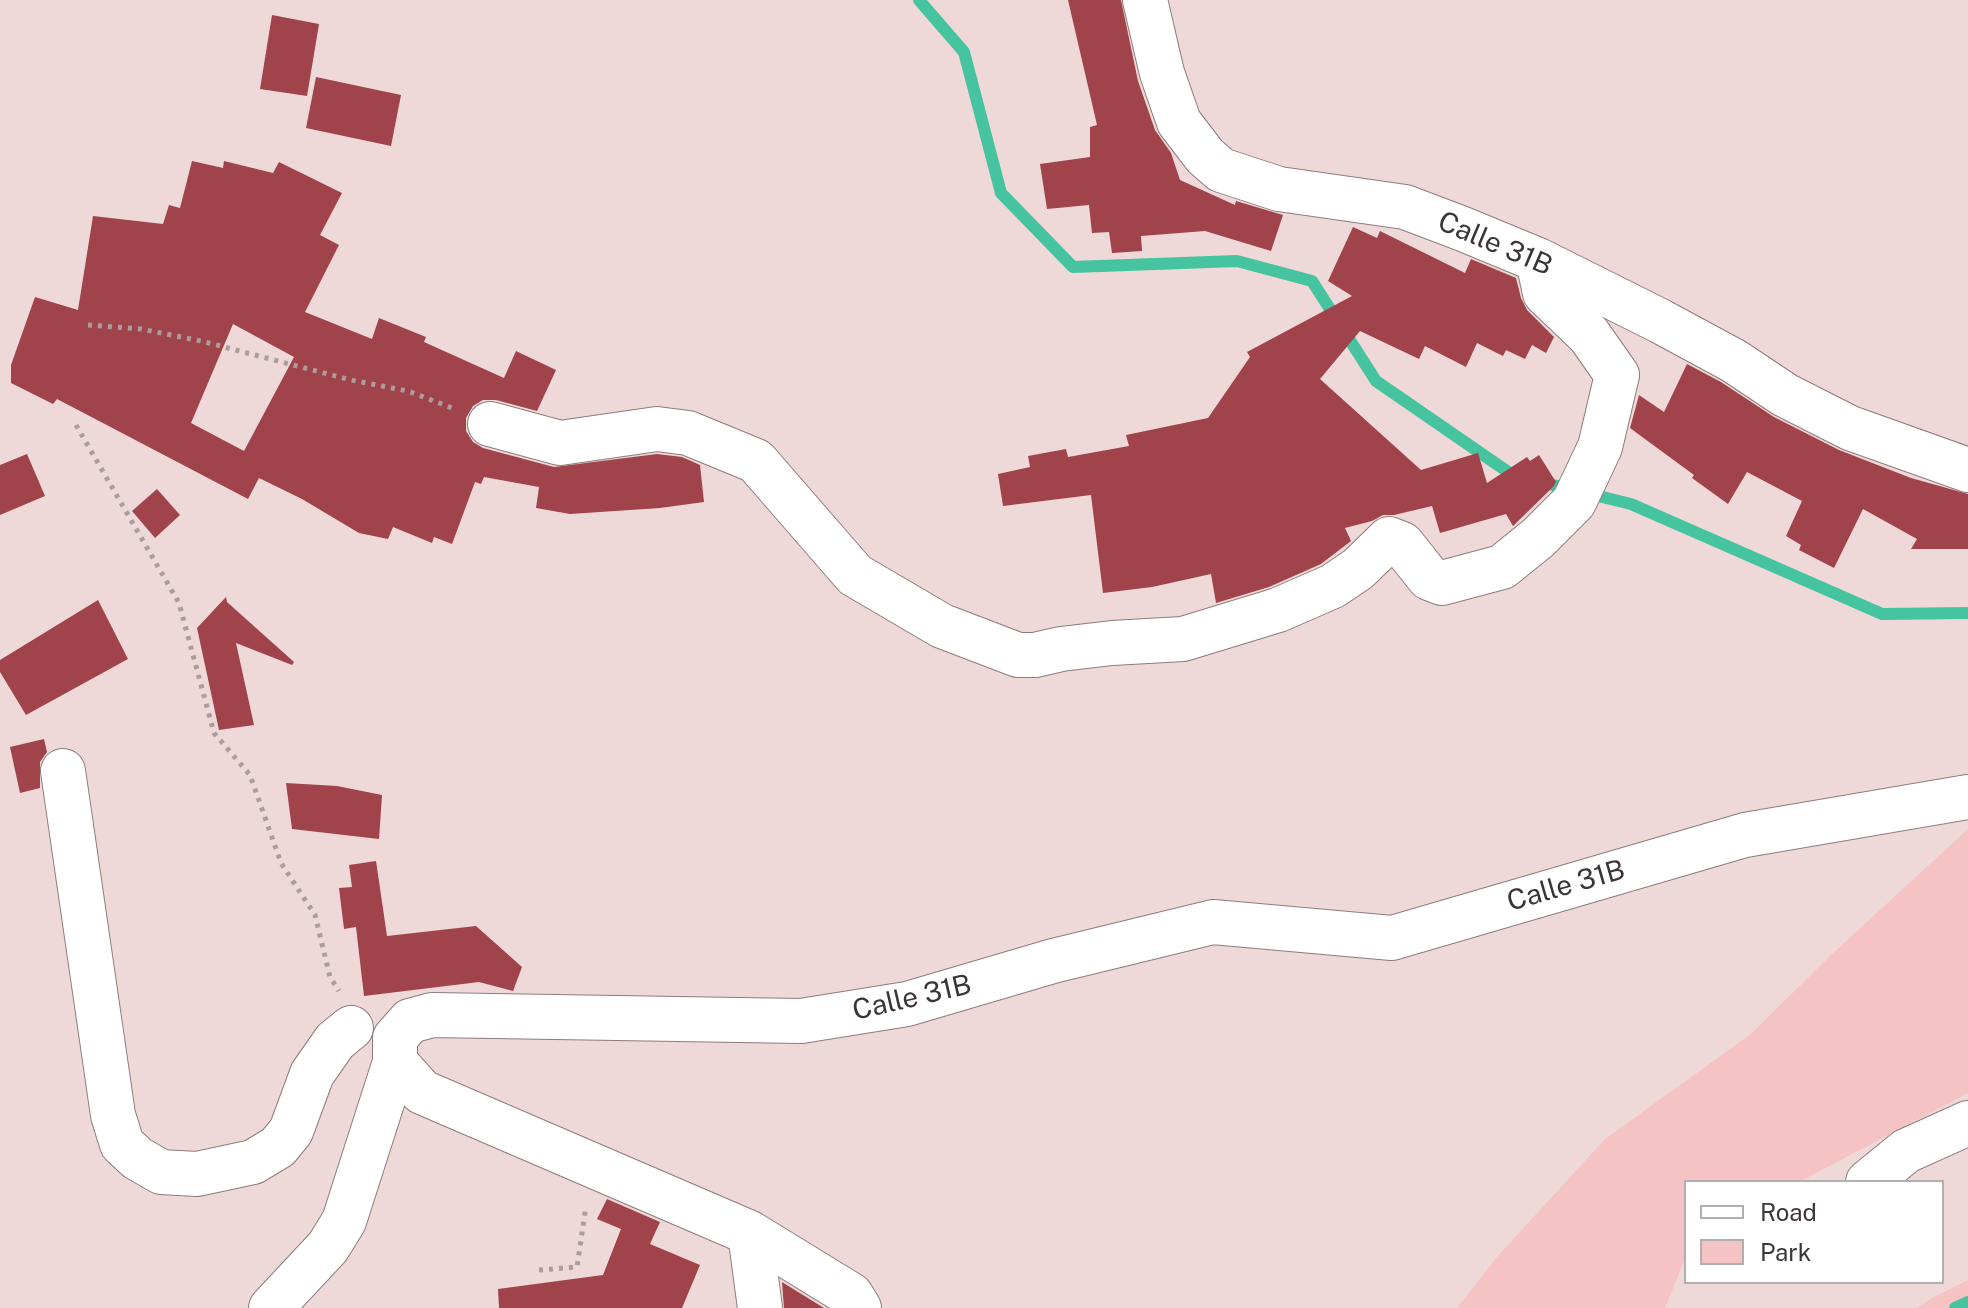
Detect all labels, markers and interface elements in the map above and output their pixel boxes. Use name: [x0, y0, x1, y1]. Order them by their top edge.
street label: Calle 31B: [1433, 205, 1557, 283]
street label: Calle 31B: [1503, 853, 1629, 919]
street label: Calle 31B: [849, 968, 975, 1028]
legend: [1684, 1180, 1944, 1284]
text: Road: [1760, 1198, 1817, 1226]
text: Park: [1760, 1238, 1811, 1266]

